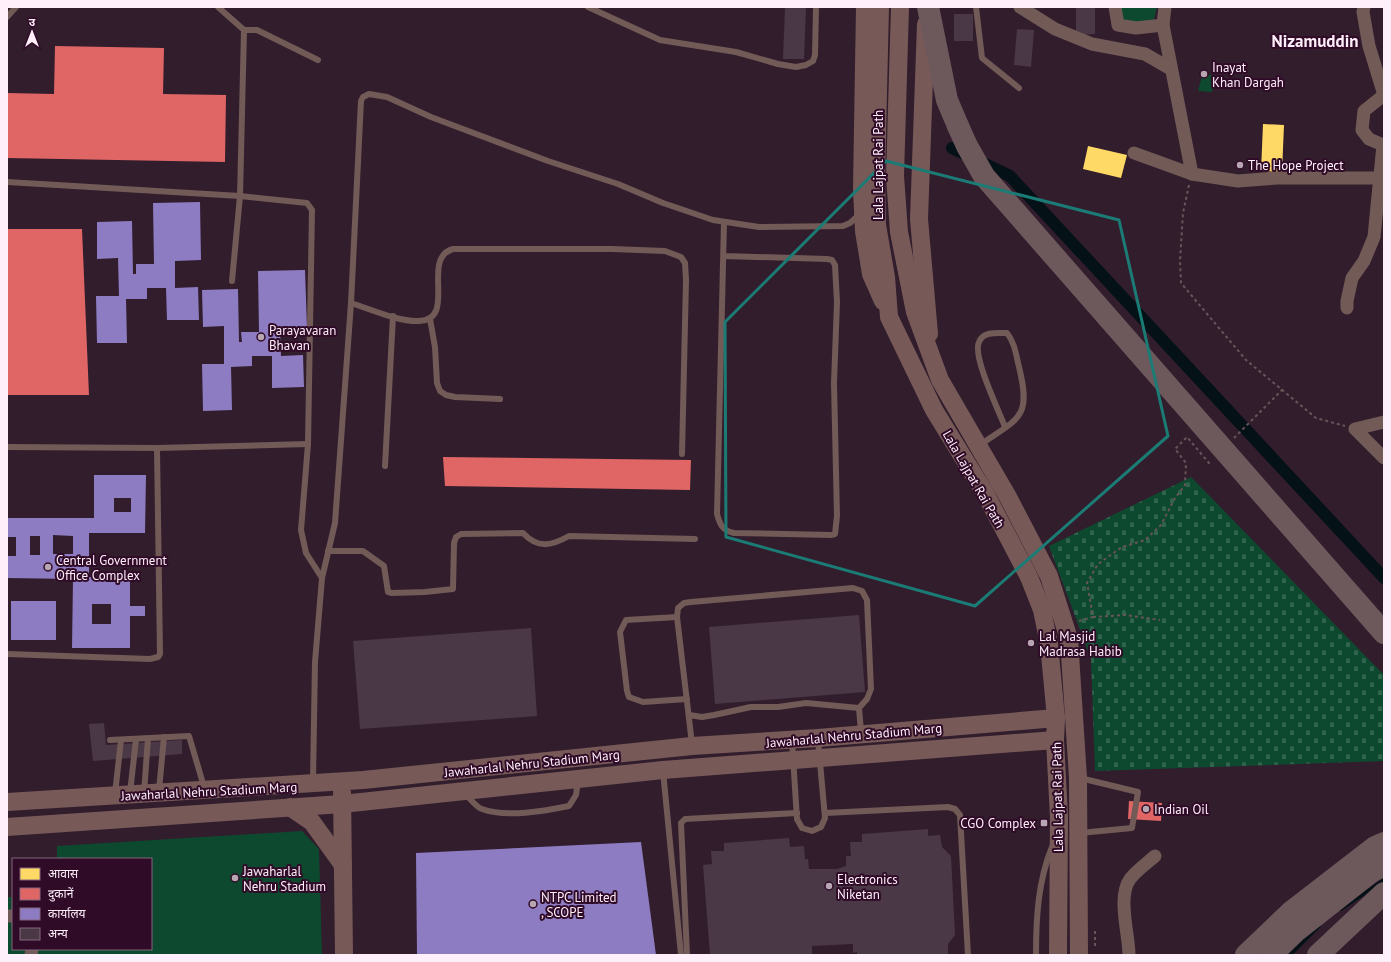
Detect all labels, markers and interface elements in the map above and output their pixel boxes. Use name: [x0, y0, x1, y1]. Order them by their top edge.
north arrow: [12, 12, 52, 52]
text: उ: [29, 15, 36, 29]
district label: Nizamuddin: [1272, 30, 1358, 52]
place label: Inayat Khan Dargah: [1212, 59, 1284, 91]
marker: Inayat Khan Dargah: [1199, 69, 1209, 79]
street label: Lala Lajpat Rai Path: [870, 110, 887, 220]
place label: The Hope Project: [1248, 157, 1344, 174]
marker: The Hope Project: [1235, 160, 1245, 170]
place label: Parayavaran Bhavan: [269, 322, 336, 354]
marker: Parayavaran Bhavan: [256, 332, 266, 342]
street label: Lala Lajpat Rai Path: [939, 427, 1008, 531]
place label: Central Government Office Complex: [56, 552, 168, 584]
marker: Central Government Office Complex: [43, 562, 53, 572]
place label: Lal Masjid Madrasa Habib: [1039, 628, 1122, 660]
marker: Lal Masjid Madrasa Habib: [1026, 638, 1036, 648]
street label: Jawaharlal Nehru Stadium Marg: [764, 719, 943, 752]
street label: Lala Lajpat Rai Path: [1048, 742, 1067, 852]
street label: Jawaharlal Nehru Stadium Marg: [442, 746, 621, 781]
street label: Jawaharlal Nehru Stadium Marg: [119, 778, 298, 805]
place label: Indian Oil: [1154, 801, 1209, 818]
marker: Indian Oil: [1141, 804, 1151, 814]
place label: CGO Complex: [960, 815, 1036, 832]
marker: CGO Complex: [1039, 818, 1049, 828]
legend: [12, 858, 152, 950]
place label: Jawaharlal Nehru Stadium: [242, 863, 326, 895]
text: आवास: [48, 866, 79, 881]
place label: Electronics Niketan: [837, 871, 898, 903]
marker: Jawaharlal Nehru Stadium: [230, 873, 240, 883]
marker: Electronics Niketan: [824, 881, 834, 891]
text: दुकानें: [48, 886, 74, 902]
place label: NTPC Limited , SCOPE: [541, 889, 617, 921]
marker: NTPC Limited , SCOPE: [528, 899, 538, 909]
text: कार्यालय: [48, 906, 87, 921]
text: अन्य: [48, 926, 69, 941]

